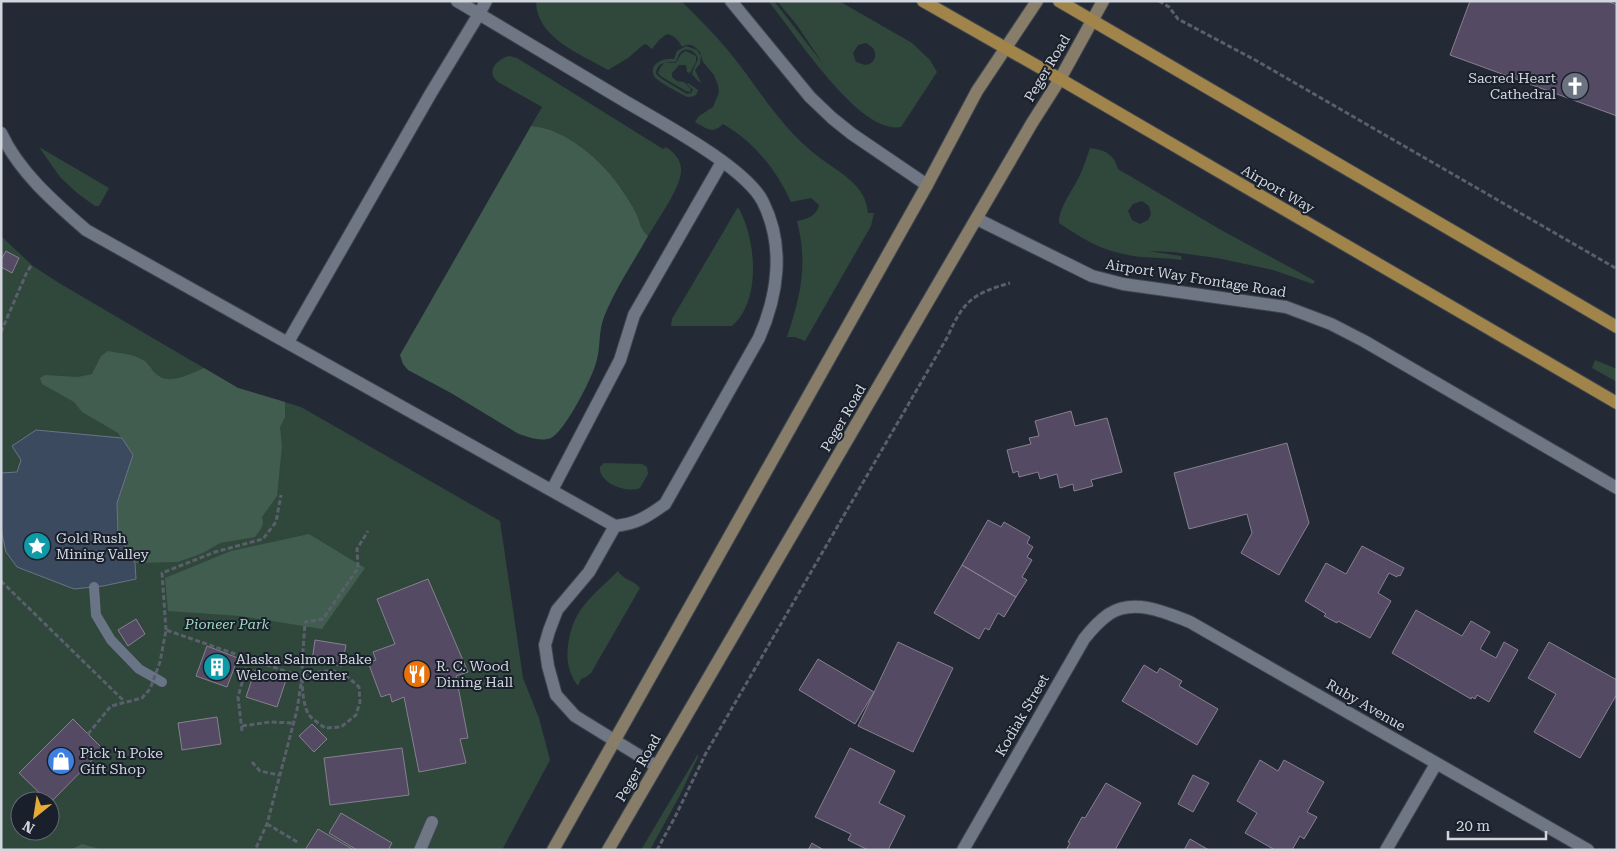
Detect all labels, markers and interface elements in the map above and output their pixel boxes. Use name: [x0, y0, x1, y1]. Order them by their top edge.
street label: Peger Road: [1021, 32, 1073, 104]
place label: Sacred Heart Cathedral: [1468, 70, 1557, 102]
church icon: Sacred Heart Cathedral: [1560, 71, 1590, 101]
street label: Airport Way: [1239, 162, 1318, 217]
street label: Airport Way Frontage Road: [1105, 256, 1287, 300]
street label: Peger Road: [817, 381, 869, 455]
place label: Gold Rush Mining Valley: [56, 530, 149, 562]
place icon: Gold Rush Mining Valley: [22, 531, 52, 561]
park label: Pioneer Park: [184, 616, 270, 632]
place label: Alaska Salmon Bake Welcome Center: [236, 651, 372, 683]
building icon: Alaska Salmon Bake Welcome Center: [202, 652, 232, 682]
place label: R. C. Wood Dining Hall: [436, 658, 514, 690]
restaurant icon: R. C. Wood Dining Hall: [402, 659, 432, 689]
street label: Kodiak Street: [992, 671, 1052, 759]
street label: Ruby Avenue: [1323, 676, 1409, 734]
street label: Peger Road: [612, 731, 664, 805]
place label: Pick 'n Poke Gift Shop: [80, 745, 163, 777]
shop icon: Pick 'n Poke Gift Shop: [46, 746, 76, 776]
north arrow: [10, 791, 60, 841]
scale bar: [1448, 808, 1546, 840]
text: 20 m: [1456, 817, 1491, 835]
text: N: [20, 818, 37, 837]

